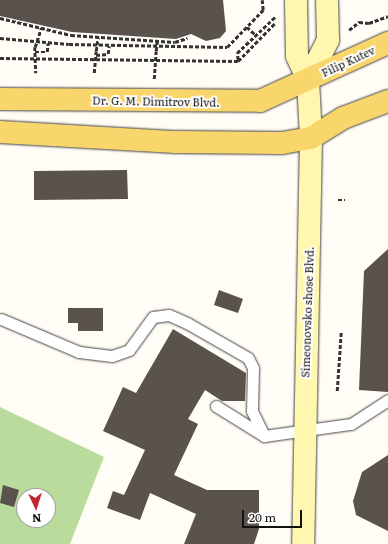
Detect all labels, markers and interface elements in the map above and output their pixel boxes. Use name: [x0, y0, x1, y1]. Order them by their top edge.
street label: Filip Kutev: [319, 43, 377, 79]
street label: Dr. G. M. Dimitrov Blvd.: [92, 93, 220, 109]
street label: Simeonovsko shose Blvd.: [298, 246, 316, 378]
north arrow: [16, 488, 56, 528]
scale bar: [244, 502, 304, 528]
text: 20 m: [249, 508, 276, 526]
text: N: [32, 511, 42, 527]

